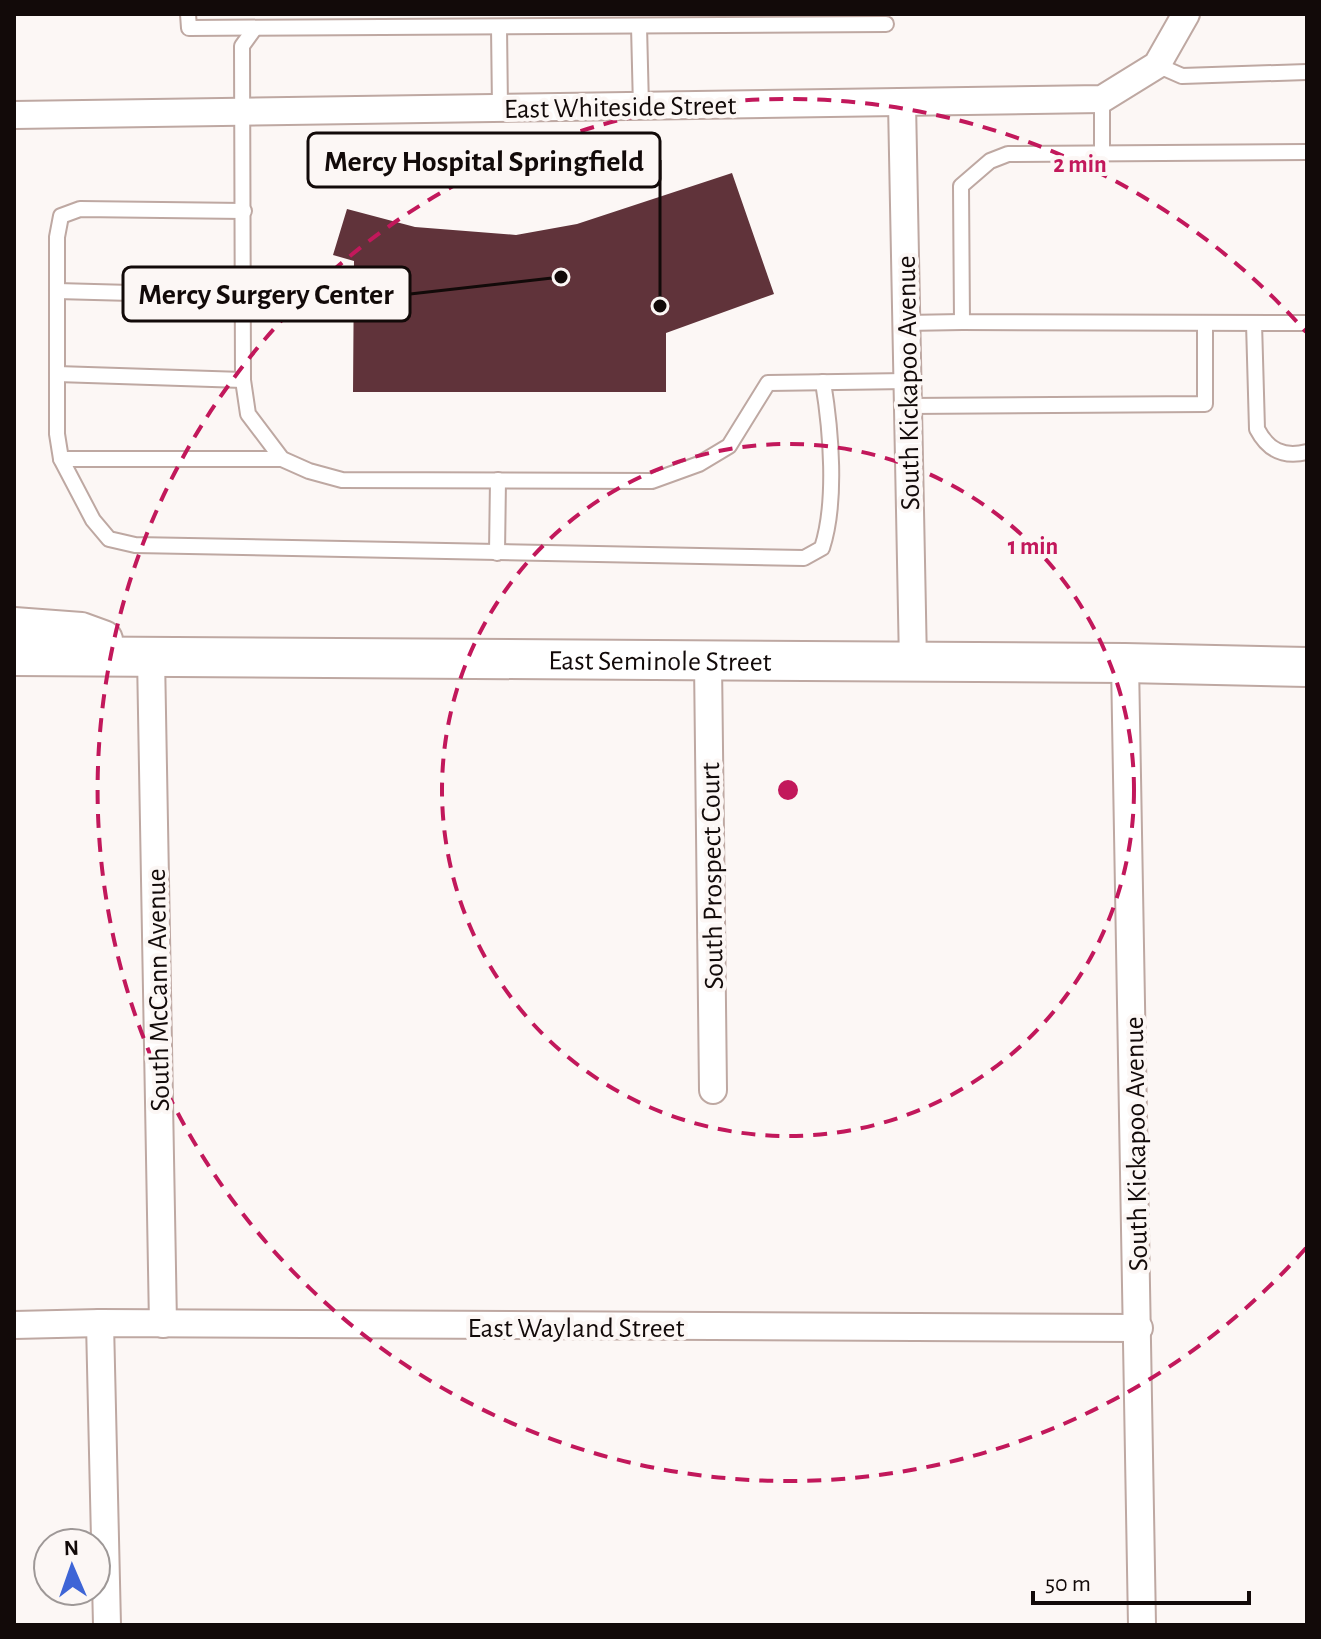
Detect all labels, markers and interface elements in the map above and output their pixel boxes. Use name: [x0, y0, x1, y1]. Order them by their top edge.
street label: East Whiteside Street: [504, 92, 737, 124]
callout: Mercy Hospital Springfield: [308, 133, 660, 187]
text: Mercy Hospital Springfield: [324, 147, 644, 177]
text: 2 min: [1053, 153, 1107, 177]
street label: South Kickapoo Avenue: [893, 255, 925, 511]
callout: Mercy Surgery Center: [123, 267, 410, 321]
text: Mercy Surgery Center: [138, 280, 394, 310]
text: 1 min: [1008, 535, 1058, 559]
street label: East Seminole Street: [548, 647, 772, 677]
street label: South Prospect Court: [697, 762, 729, 990]
centre of rings: [774, 776, 802, 804]
street label: South McCann Avenue: [143, 868, 175, 1112]
street label: South Kickapoo Avenue: [1121, 1016, 1153, 1272]
street label: East Wayland Street: [468, 1315, 684, 1343]
north arrow: [32, 1527, 112, 1607]
text: N: [63, 1537, 79, 1559]
scale bar: [1033, 1555, 1249, 1605]
text: 50 m: [1045, 1572, 1091, 1596]

